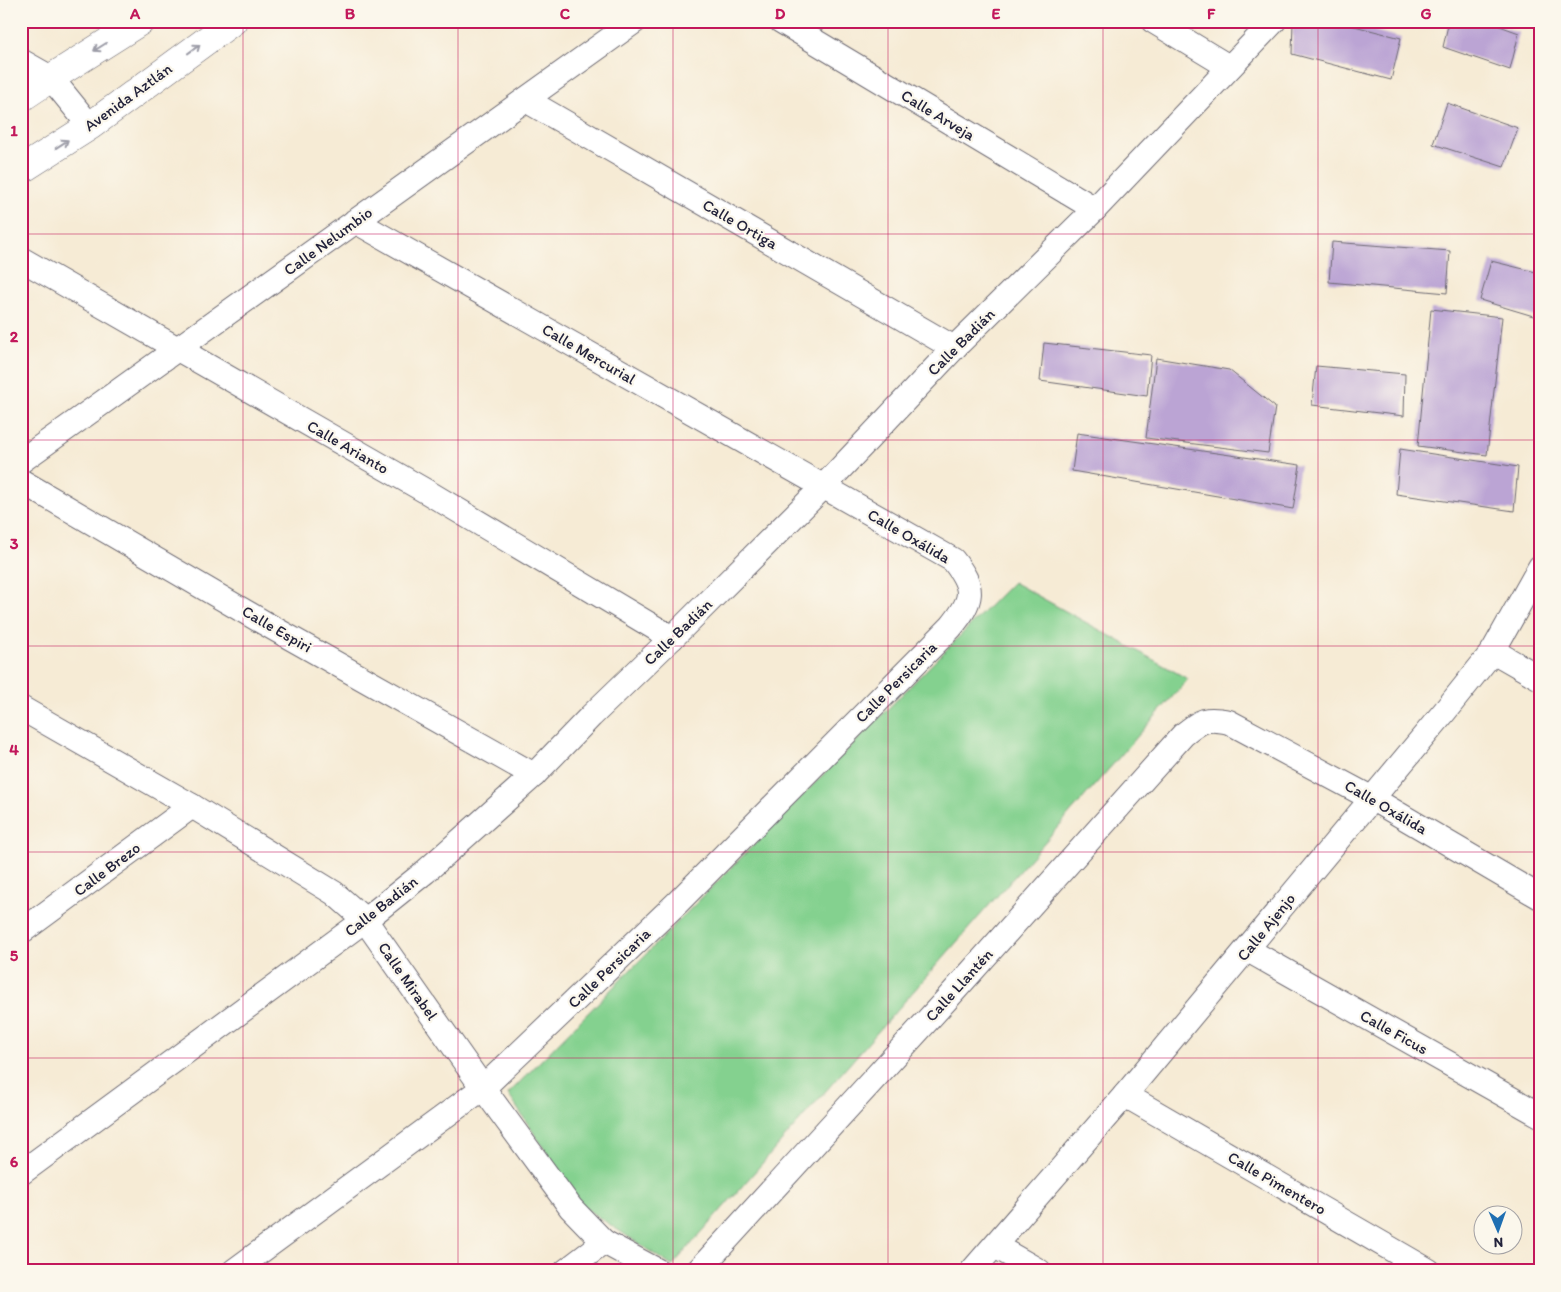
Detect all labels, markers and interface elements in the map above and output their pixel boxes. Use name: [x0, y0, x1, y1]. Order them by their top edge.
text: A: [129, 4, 141, 23]
text: B: [345, 4, 356, 23]
text: C: [560, 4, 571, 23]
text: D: [775, 4, 786, 23]
text: E: [992, 4, 1001, 23]
text: F: [1207, 4, 1216, 23]
text: G: [1420, 4, 1432, 23]
one-way arrow: [93, 42, 107, 52]
one-way arrow: [187, 44, 201, 54]
street label: Avenida Aztlán: [80, 59, 176, 135]
street label: Calle Arveja: [898, 86, 979, 145]
text: 1: [10, 121, 18, 140]
one-way arrow: [55, 138, 69, 148]
street label: Calle Ortiga: [699, 195, 781, 253]
street label: Calle Nelumbio: [280, 203, 376, 279]
street label: Calle Badián: [923, 304, 999, 380]
street label: Calle Mercurial: [539, 319, 640, 389]
text: 2: [10, 327, 19, 346]
street label: Calle Arianto: [304, 416, 392, 478]
street label: Calle Oxálida: [864, 505, 954, 568]
text: 3: [10, 534, 19, 553]
street label: Calle Badián: [640, 595, 716, 669]
street label: Calle Espiri: [239, 601, 315, 657]
street label: Calle Persicaria: [851, 637, 941, 727]
text: 4: [9, 740, 19, 759]
street label: Calle Oxálida: [1341, 776, 1431, 839]
street label: Calle Brezo: [70, 838, 144, 900]
street label: Calle Badián: [341, 872, 421, 940]
street label: Calle Ajenjo: [1233, 889, 1299, 965]
street label: Calle Persicaria: [564, 923, 655, 1012]
street label: Calle Mirabel: [374, 938, 442, 1024]
street label: Calle Llantén: [921, 945, 997, 1025]
text: 5: [10, 946, 19, 965]
street label: Calle Ficus: [1357, 1006, 1431, 1058]
street label: Calle Pimentero: [1224, 1147, 1330, 1219]
text: 6: [10, 1152, 19, 1171]
north arrow: [1474, 1204, 1524, 1254]
text: N: [1493, 1234, 1503, 1251]

